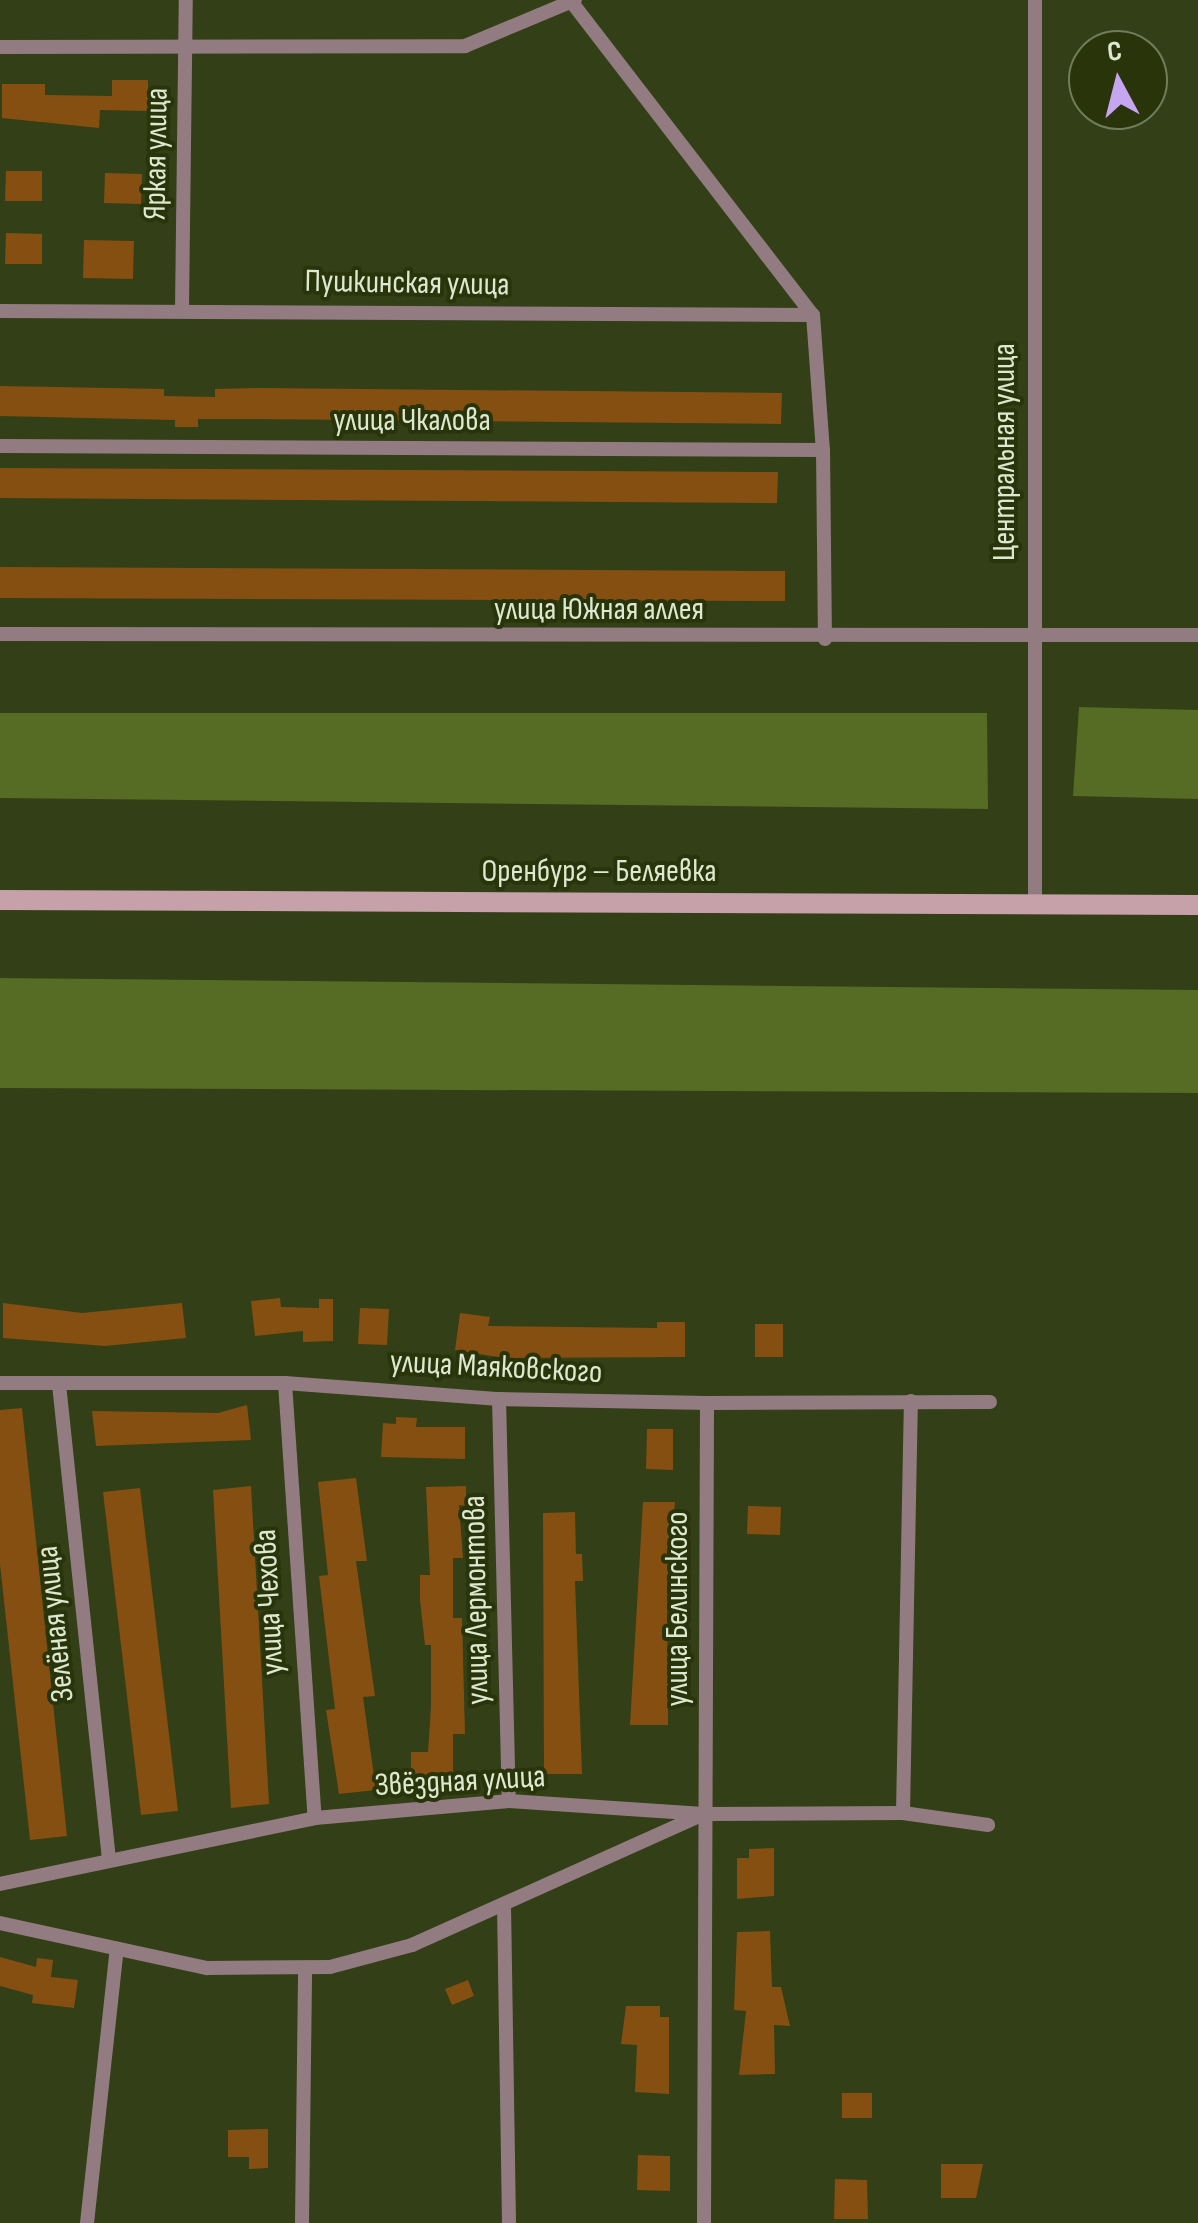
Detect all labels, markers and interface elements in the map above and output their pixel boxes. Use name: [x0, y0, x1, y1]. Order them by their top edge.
north arrow: [1068, 30, 1168, 130]
text: С: [1105, 34, 1124, 69]
street label: Яркая улица: [137, 88, 177, 220]
street label: Пушкинская улица: [304, 263, 510, 305]
street label: Центральная улица: [986, 343, 1024, 561]
street label: улица Чкалова: [333, 402, 491, 440]
street label: улица Южная аллея: [494, 591, 704, 629]
street label: Оренбург – Беляевка: [482, 853, 716, 891]
street label: улица Маяковского: [389, 1343, 603, 1393]
street label: улица Лермонтова: [456, 1495, 498, 1705]
street label: улица Белинского: [659, 1511, 697, 1707]
street label: улица Чехова: [247, 1528, 293, 1676]
street label: Зелёная улица: [29, 1544, 83, 1704]
street label: Звёздная улица: [374, 1758, 546, 1806]

